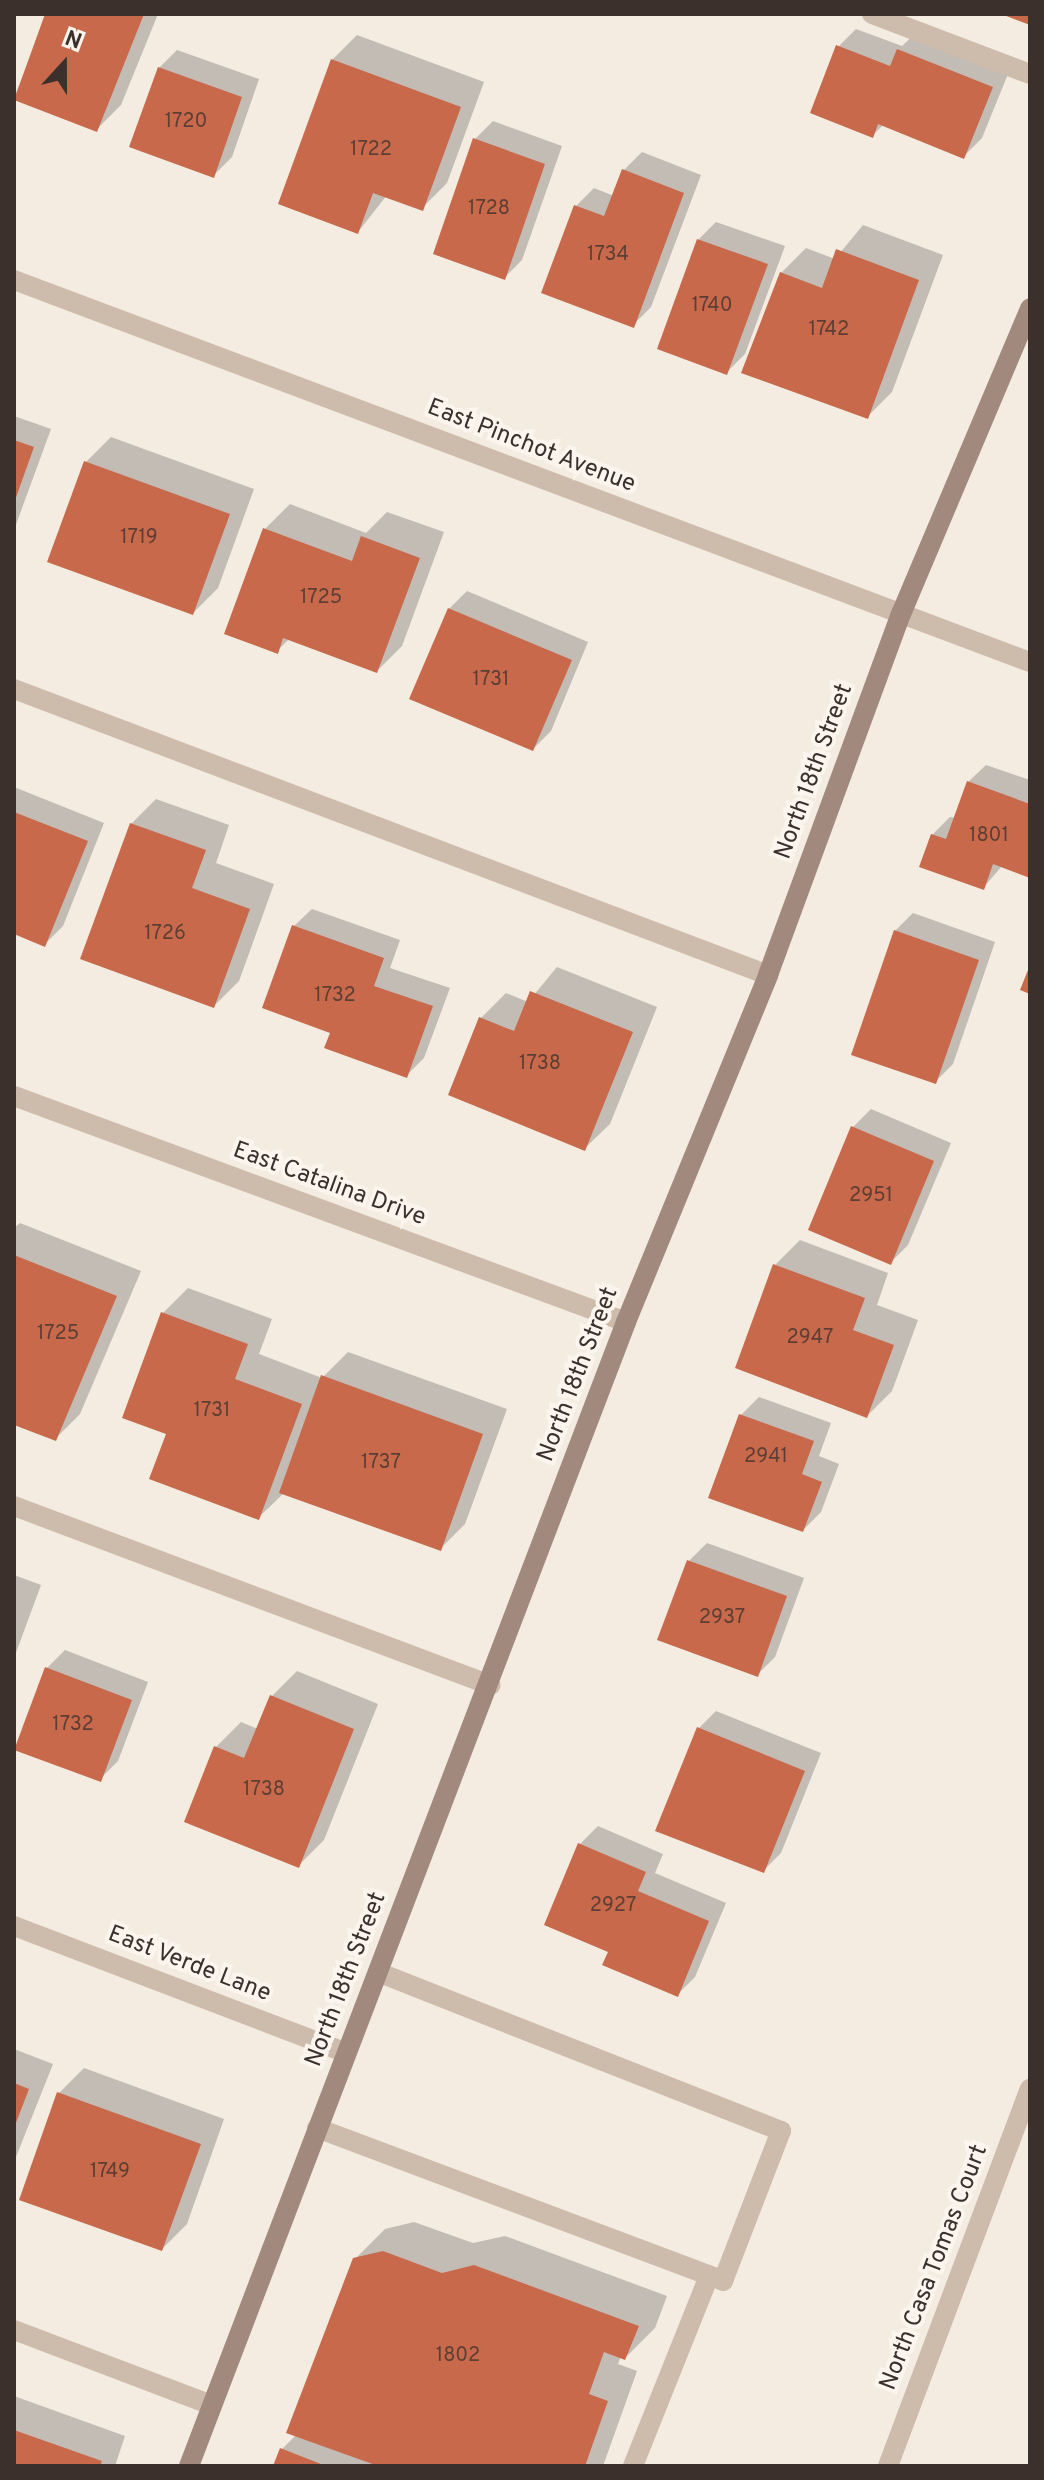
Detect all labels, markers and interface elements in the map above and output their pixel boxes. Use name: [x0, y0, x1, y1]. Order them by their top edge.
north arrow: [24, 24, 104, 104]
text: N: [61, 26, 85, 57]
house number: 1720: [165, 110, 207, 134]
house number: 1722: [350, 138, 392, 162]
house number: 1728: [468, 197, 510, 221]
house number: 1734: [587, 243, 629, 267]
house number: 1740: [691, 294, 733, 318]
house number: 1742: [809, 318, 849, 342]
street label: East Pinchot Avenue: [422, 394, 640, 500]
house number: 1719: [120, 526, 158, 550]
house number: 1725: [300, 586, 342, 610]
house number: 1731: [473, 668, 509, 692]
street label: North 18th Street: [770, 680, 860, 864]
house number: 1801: [969, 824, 1009, 848]
house number: 1726: [144, 922, 186, 946]
house number: 1732: [314, 984, 356, 1008]
house number: 1738: [519, 1052, 561, 1076]
street label: East Catalina Drive: [229, 1137, 429, 1233]
house number: 2951: [849, 1184, 893, 1208]
street label: North 18th Street: [532, 1284, 626, 1466]
house number: 1725: [37, 1322, 79, 1346]
house number: 2947: [787, 1326, 833, 1350]
house number: 1731: [194, 1399, 230, 1423]
house number: 2941: [744, 1445, 788, 1469]
house number: 1737: [361, 1451, 401, 1475]
house number: 2937: [699, 1606, 745, 1630]
house number: 1732: [52, 1713, 94, 1737]
house number: 1738: [243, 1778, 285, 1802]
street label: North 18th Street: [300, 1889, 394, 2071]
house number: 2927: [590, 1894, 636, 1918]
street label: East Verde Lane: [103, 1921, 275, 2009]
street label: North Casa Tomas Court: [875, 2141, 995, 2395]
house number: 1749: [90, 2160, 130, 2184]
house number: 1802: [436, 2344, 480, 2368]

